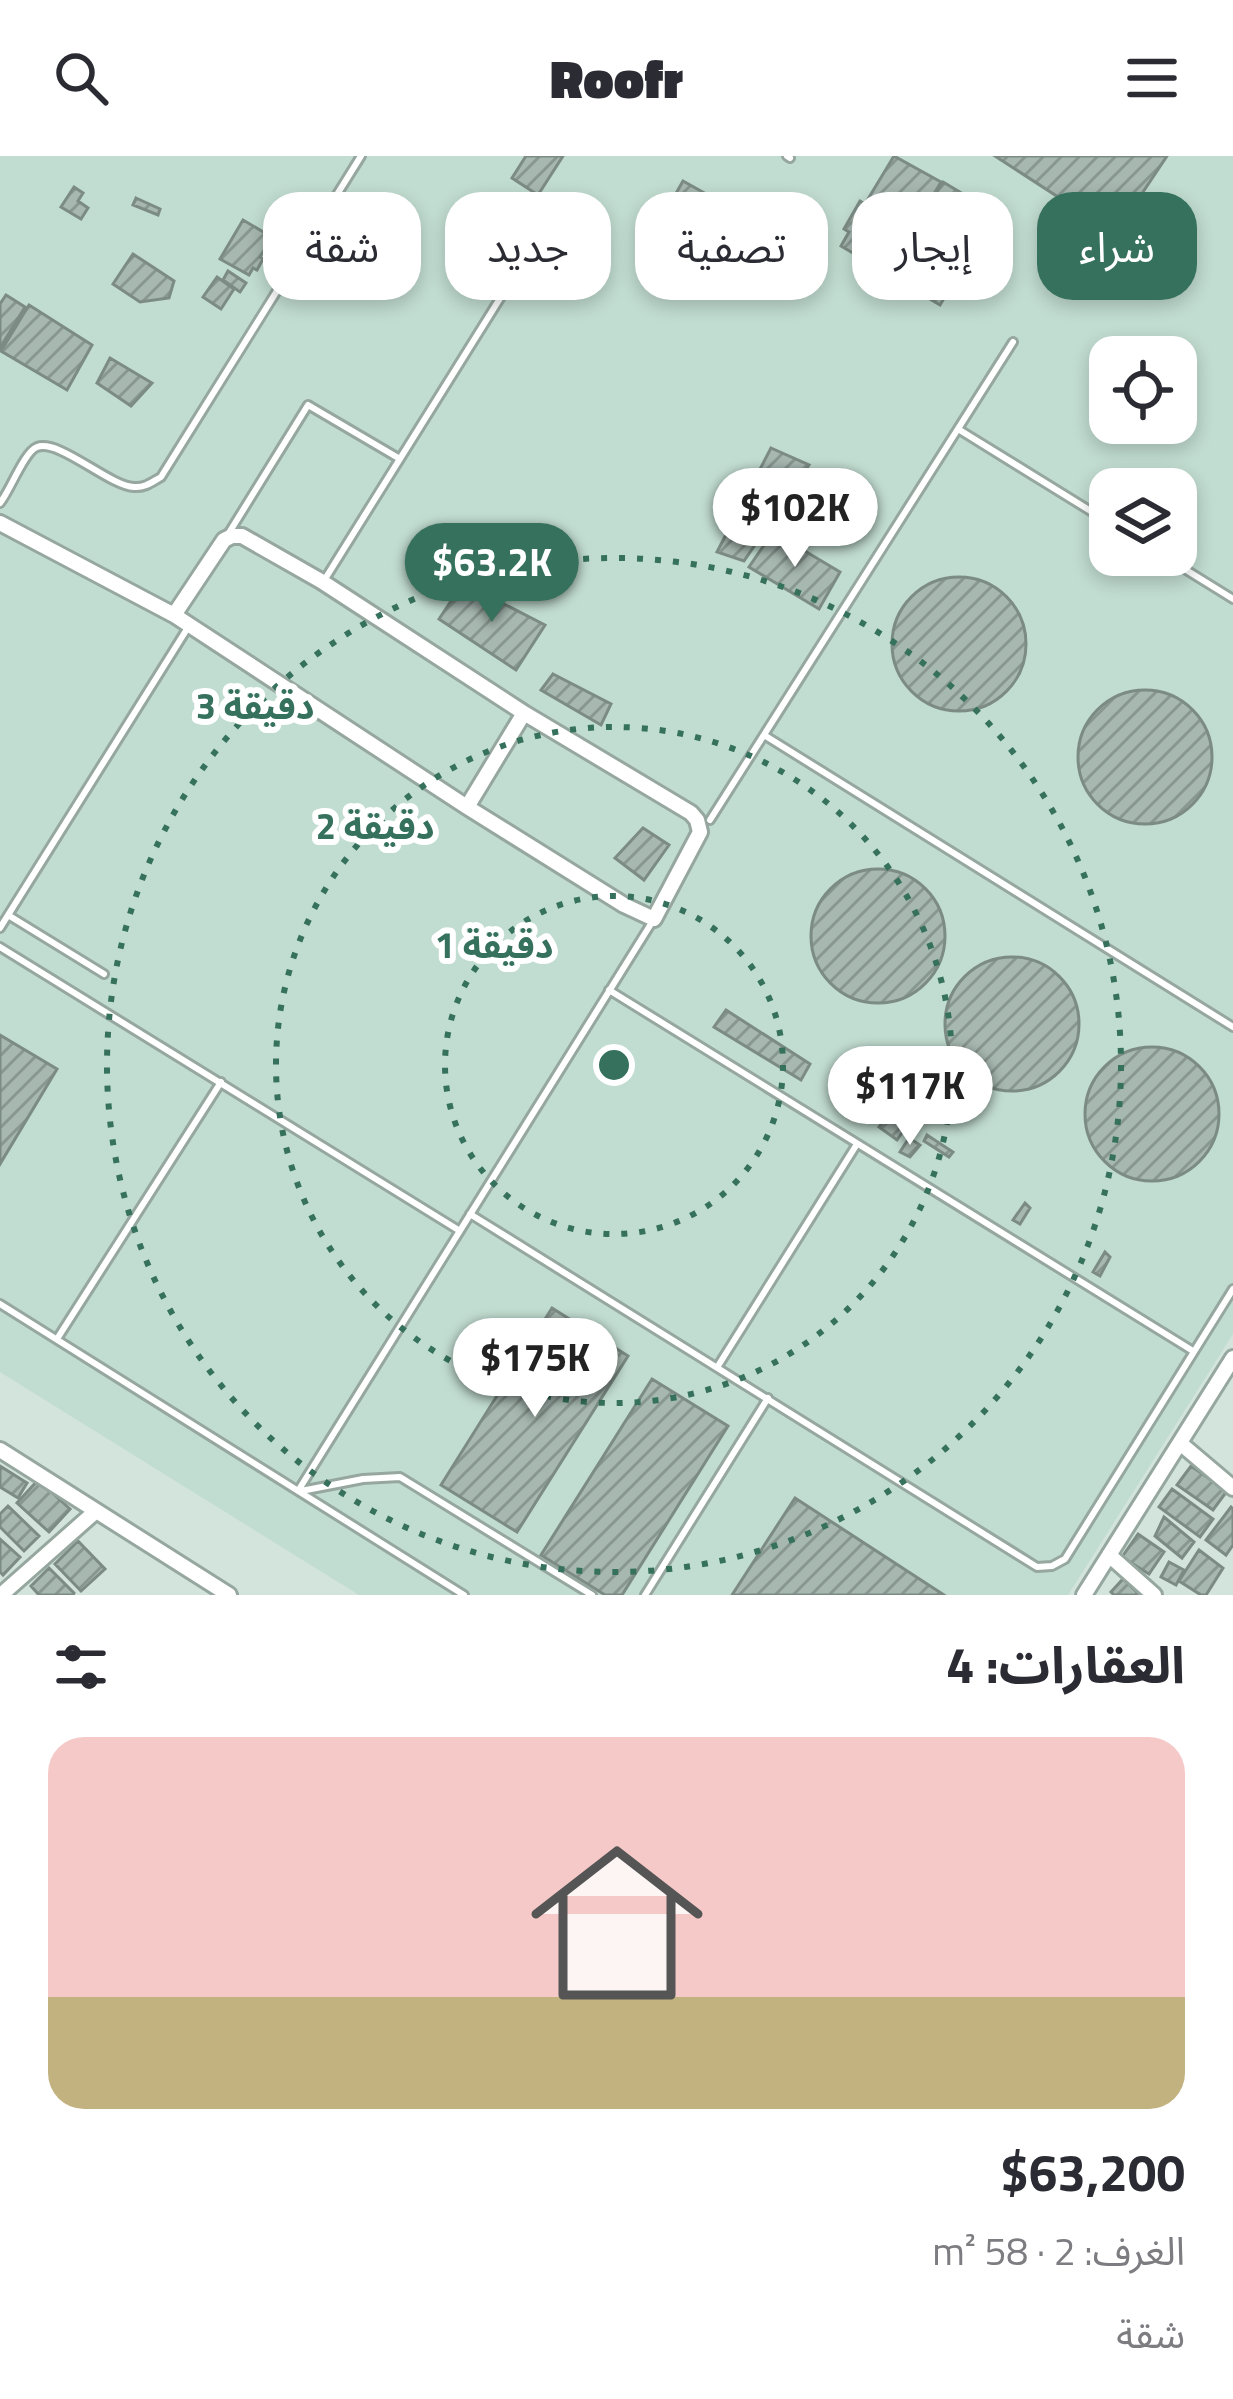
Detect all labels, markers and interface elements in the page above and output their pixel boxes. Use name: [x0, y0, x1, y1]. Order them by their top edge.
text: Roofr: [550, 37, 683, 119]
icon: search: [48, 45, 114, 111]
icon: menu: [1119, 45, 1185, 111]
chip: شقة: [263, 192, 421, 300]
chip: جديد: [445, 192, 611, 300]
chip: تصفية: [635, 192, 828, 300]
chip: إيجار: [852, 192, 1013, 300]
chip: شراء: [1037, 192, 1197, 300]
map controls: [1089, 336, 1197, 576]
button: locate: [1089, 336, 1197, 444]
pin: $102K: [711, 468, 879, 570]
button: layers: [1089, 468, 1197, 576]
text: $102K: [740, 477, 850, 536]
pin: $63.2K: [394, 523, 590, 625]
text: $63.2K: [432, 532, 552, 591]
text: 3 دقيقة: [196, 678, 314, 733]
text: 2 دقيقة: [316, 798, 434, 853]
text: 1 دقيقة: [435, 917, 553, 972]
centre of rings: [593, 1044, 635, 1086]
pin: $117K: [826, 1046, 994, 1148]
text: $117K: [855, 1055, 965, 1114]
pin: $175K: [451, 1318, 619, 1420]
text: $175K: [480, 1327, 590, 1386]
text: العقارات: 4: [946, 1625, 1185, 1703]
icon: filters: [48, 1634, 114, 1700]
icon: home: [509, 1815, 725, 2031]
text: $63,200: [1000, 2133, 1185, 2211]
text: الغرف: 2 · 58 m²: [932, 2221, 1185, 2280]
text: شقة: [1116, 2304, 1185, 2363]

